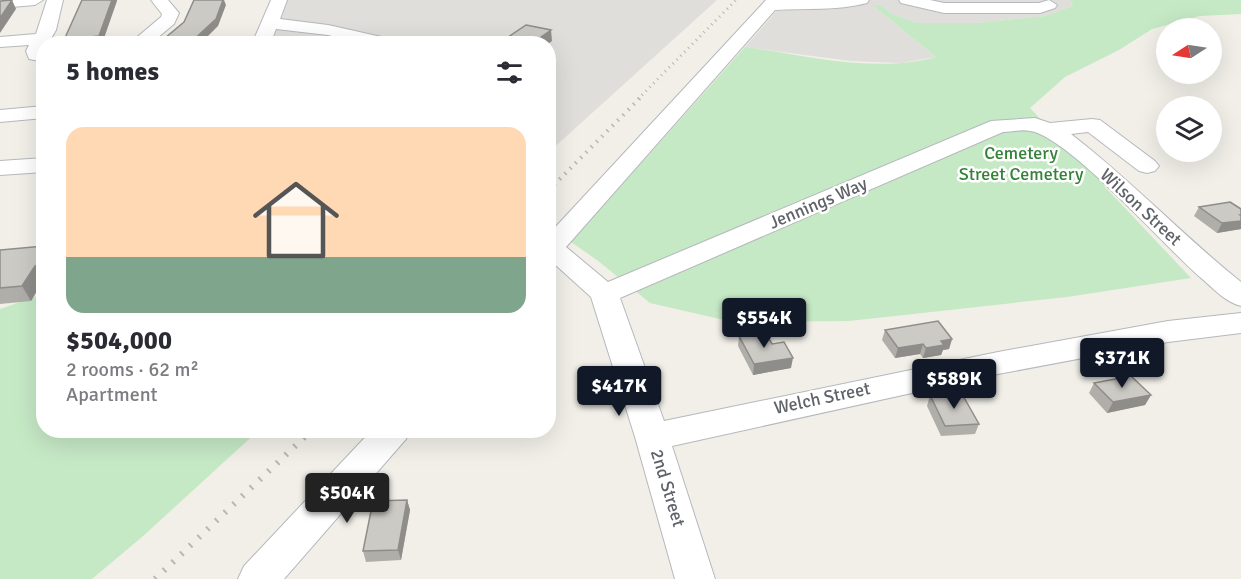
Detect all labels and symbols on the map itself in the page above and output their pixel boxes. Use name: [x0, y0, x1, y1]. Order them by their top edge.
north arrow: [1156, 18, 1222, 84]
park label: Cemetery Street Cemetery: [959, 142, 1084, 185]
street label: Wilson Street: [1096, 164, 1186, 250]
street label: Jennings Way: [766, 172, 871, 234]
pin: $554K: [722, 298, 806, 349]
pin: $371K: [1080, 338, 1164, 389]
pin: $589K: [912, 359, 996, 410]
pin: $417K: [577, 366, 661, 417]
street label: Welch Street: [772, 377, 872, 419]
street label: 2nd Street: [646, 447, 690, 529]
pin: $504K: [305, 473, 389, 524]

